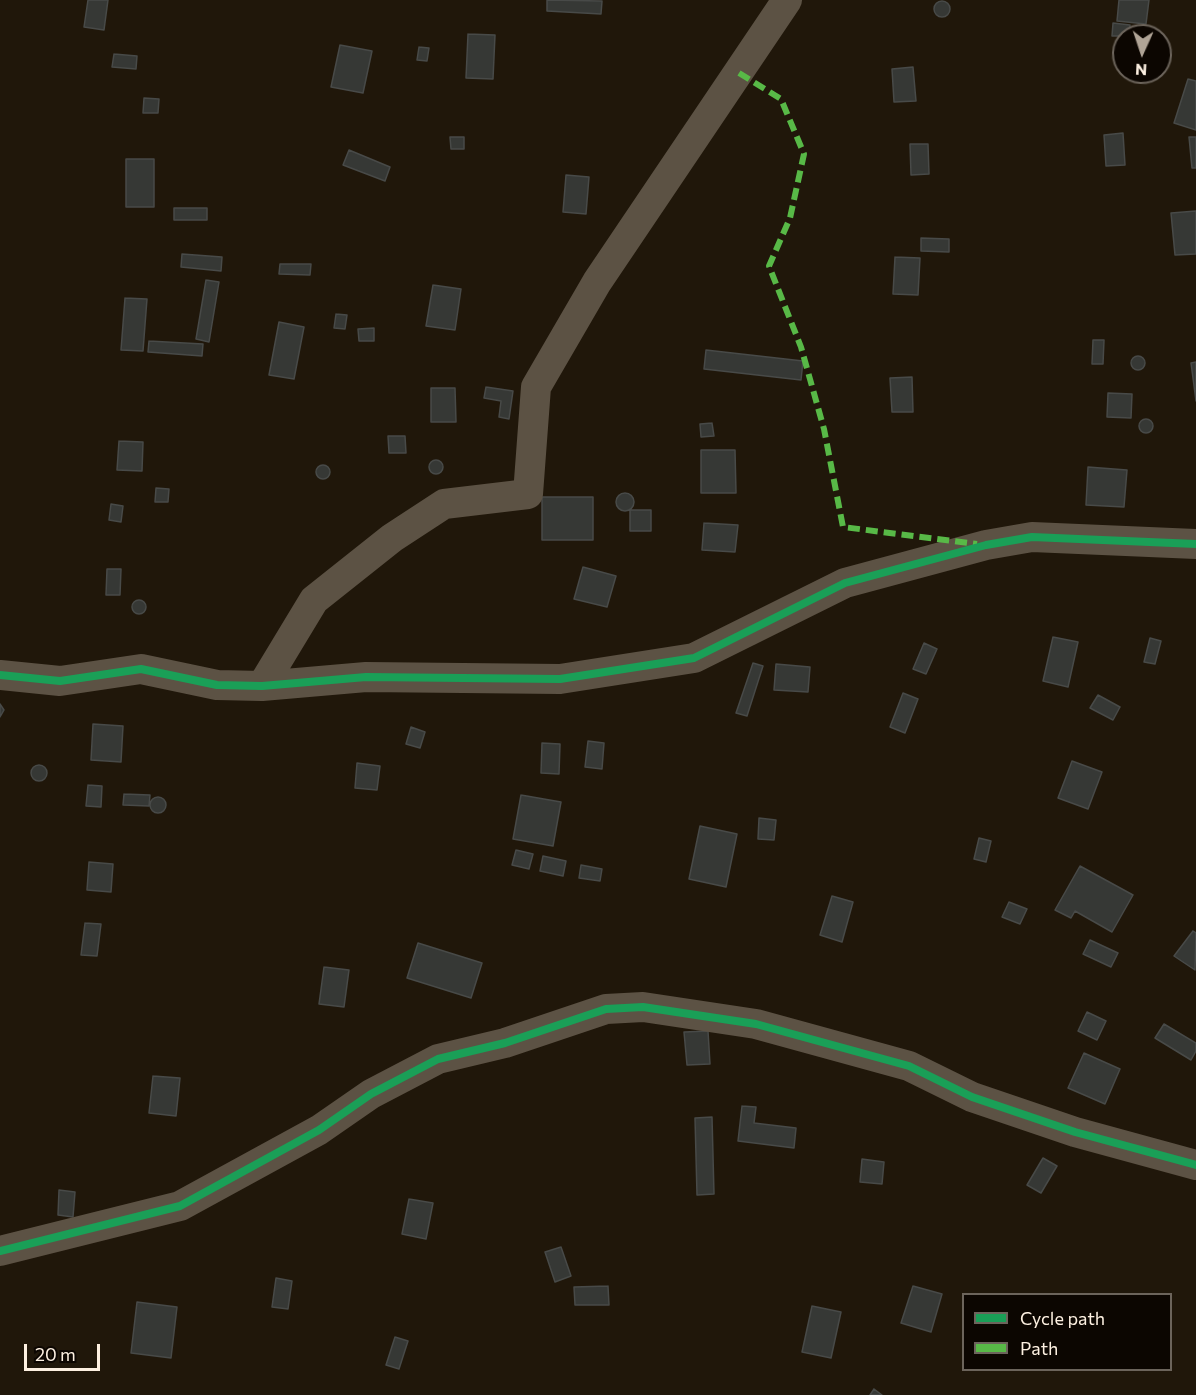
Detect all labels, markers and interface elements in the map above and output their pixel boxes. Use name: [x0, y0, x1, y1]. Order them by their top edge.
north arrow: [1112, 24, 1172, 84]
text: N: [1135, 61, 1148, 80]
legend: [962, 1293, 1172, 1371]
text: Cycle path: [1020, 1307, 1105, 1329]
scale bar: [27, 1332, 104, 1370]
text: Path: [1020, 1337, 1058, 1359]
text: 20 m: [35, 1343, 76, 1365]

